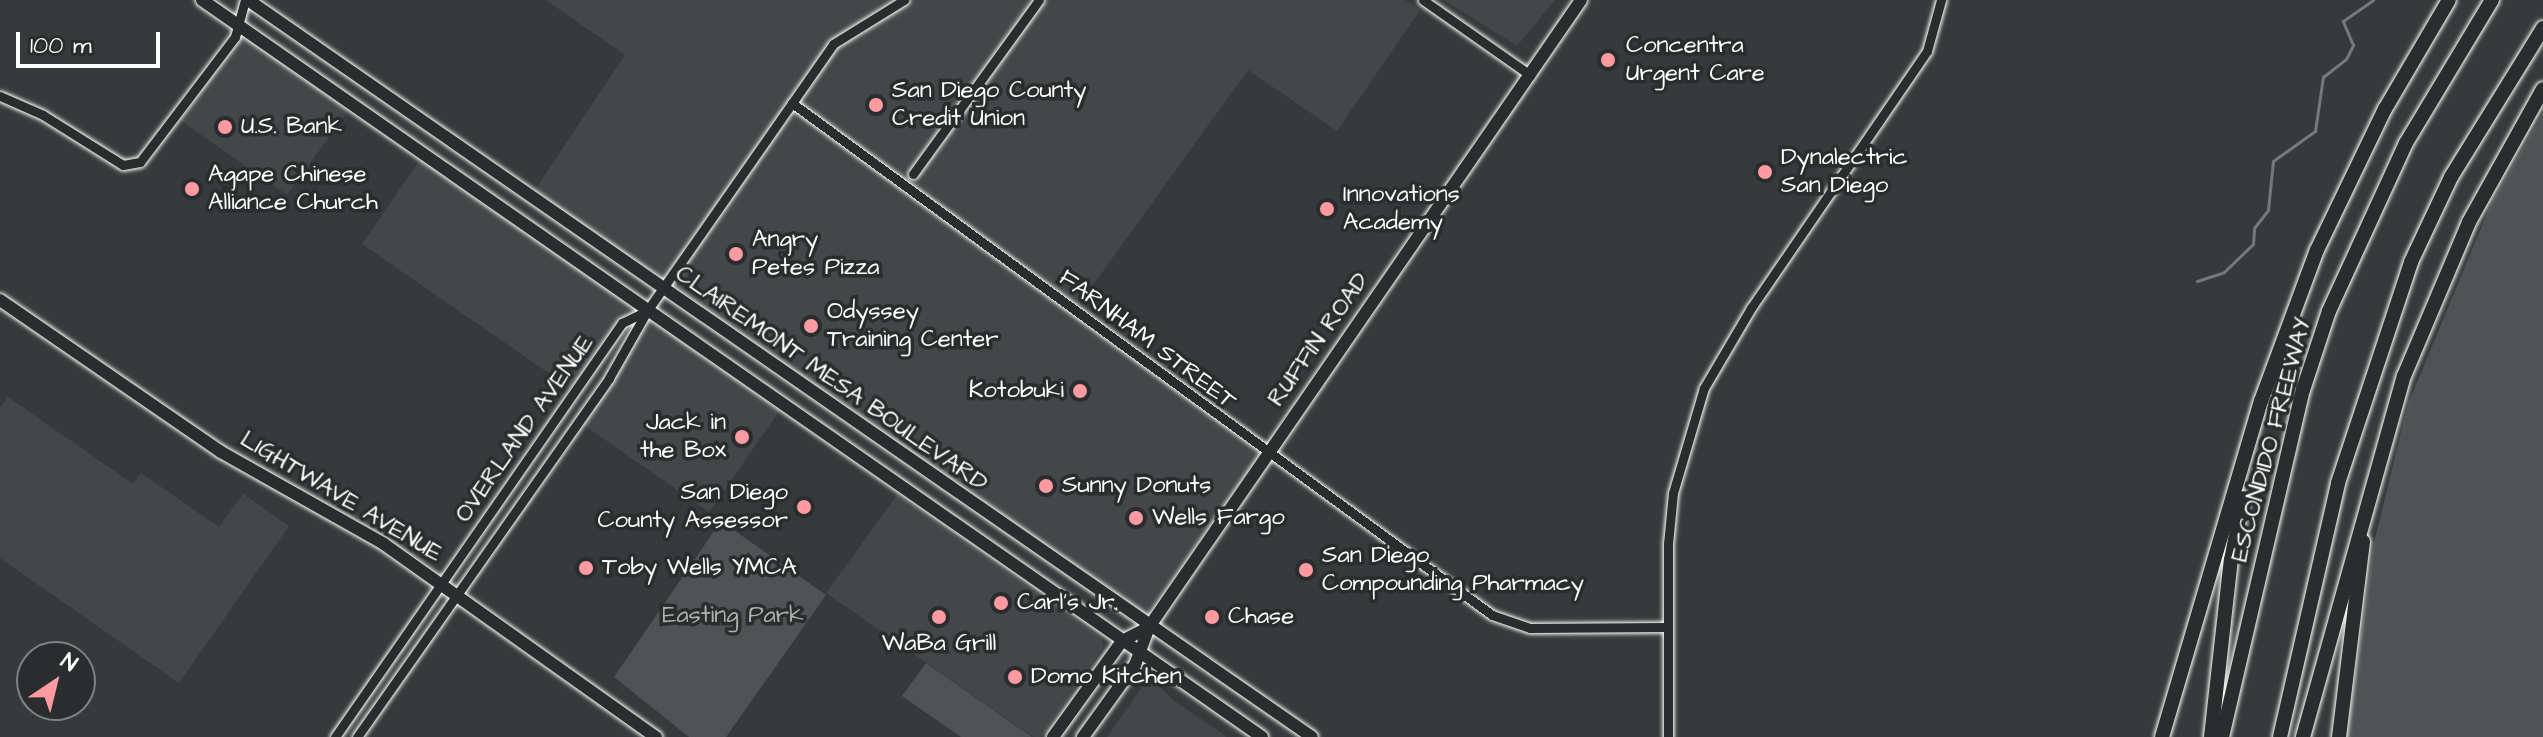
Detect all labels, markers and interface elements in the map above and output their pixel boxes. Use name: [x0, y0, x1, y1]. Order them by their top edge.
scale bar: [20, 16, 164, 66]
text: 100 m: [30, 29, 92, 63]
place label: Concentra Urgent Care: [1626, 32, 1765, 88]
marker: Concentra Urgent Care: [1597, 49, 1619, 71]
place label: San Diego County Credit Union: [892, 77, 1086, 133]
marker: San Diego County Credit Union: [867, 96, 885, 114]
place label: U.S. Bank: [241, 113, 342, 141]
marker: U.S. Bank: [216, 118, 234, 136]
place label: Dynalectric San Diego: [1781, 144, 1908, 200]
place label: Agape Chinese Alliance Church: [208, 161, 378, 217]
marker: Dynalectric San Diego: [1756, 163, 1774, 181]
marker: Agape Chinese Alliance Church: [183, 180, 201, 198]
place label: Innovations Academy: [1343, 181, 1460, 237]
marker: Innovations Academy: [1318, 200, 1336, 218]
place label: Angry Petes Pizza: [752, 226, 880, 282]
marker: Angry Petes Pizza: [727, 245, 745, 263]
street label: CLAIREMONT MESA BOULEVARD: [669, 260, 993, 498]
street label: FARNHAM STREET: [1053, 264, 1241, 416]
street label: RUFFIN ROAD: [1262, 268, 1376, 412]
place label: Odyssey Training Center: [827, 298, 999, 354]
street label: ESCONDIDO FREEWAY: [2226, 315, 2318, 565]
marker: Odyssey Training Center: [802, 317, 820, 335]
street label: OVERLAND AVENUE: [450, 330, 600, 528]
place label: Kotobuki: [969, 377, 1064, 405]
marker: Kotobuki: [1071, 382, 1089, 400]
place label: Jack in the Box: [640, 409, 726, 465]
street label: LIGHTWAVE AVENUE: [235, 425, 447, 569]
marker: Jack in the Box: [733, 428, 751, 446]
place label: Sunny Donuts: [1062, 472, 1211, 500]
marker: Sunny Donuts: [1037, 477, 1055, 495]
place label: San Diego County Assessor: [598, 479, 788, 535]
marker: San Diego County Assessor: [795, 498, 813, 516]
place label: Wells Fargo: [1152, 504, 1285, 532]
marker: Wells Fargo: [1127, 509, 1145, 527]
place label: San Diego Compounding Pharmacy: [1322, 542, 1584, 598]
place label: Toby Wells YMCA: [602, 554, 797, 582]
marker: Toby Wells YMCA: [577, 559, 595, 577]
marker: San Diego Compounding Pharmacy: [1297, 561, 1315, 579]
place label: Carl's Jr.: [1017, 589, 1118, 617]
marker: Carl's Jr.: [992, 594, 1010, 612]
park label: Easting Park: [662, 602, 804, 630]
place label: Chase: [1228, 603, 1294, 631]
marker: WaBa Grill: [930, 608, 948, 626]
marker: Chase: [1203, 608, 1221, 626]
place label: WaBa Grill: [882, 630, 996, 658]
north arrow: [16, 641, 96, 721]
text: N: [54, 646, 83, 679]
place label: Domo Kitchen: [1031, 663, 1182, 691]
marker: Domo Kitchen: [1006, 668, 1024, 686]

